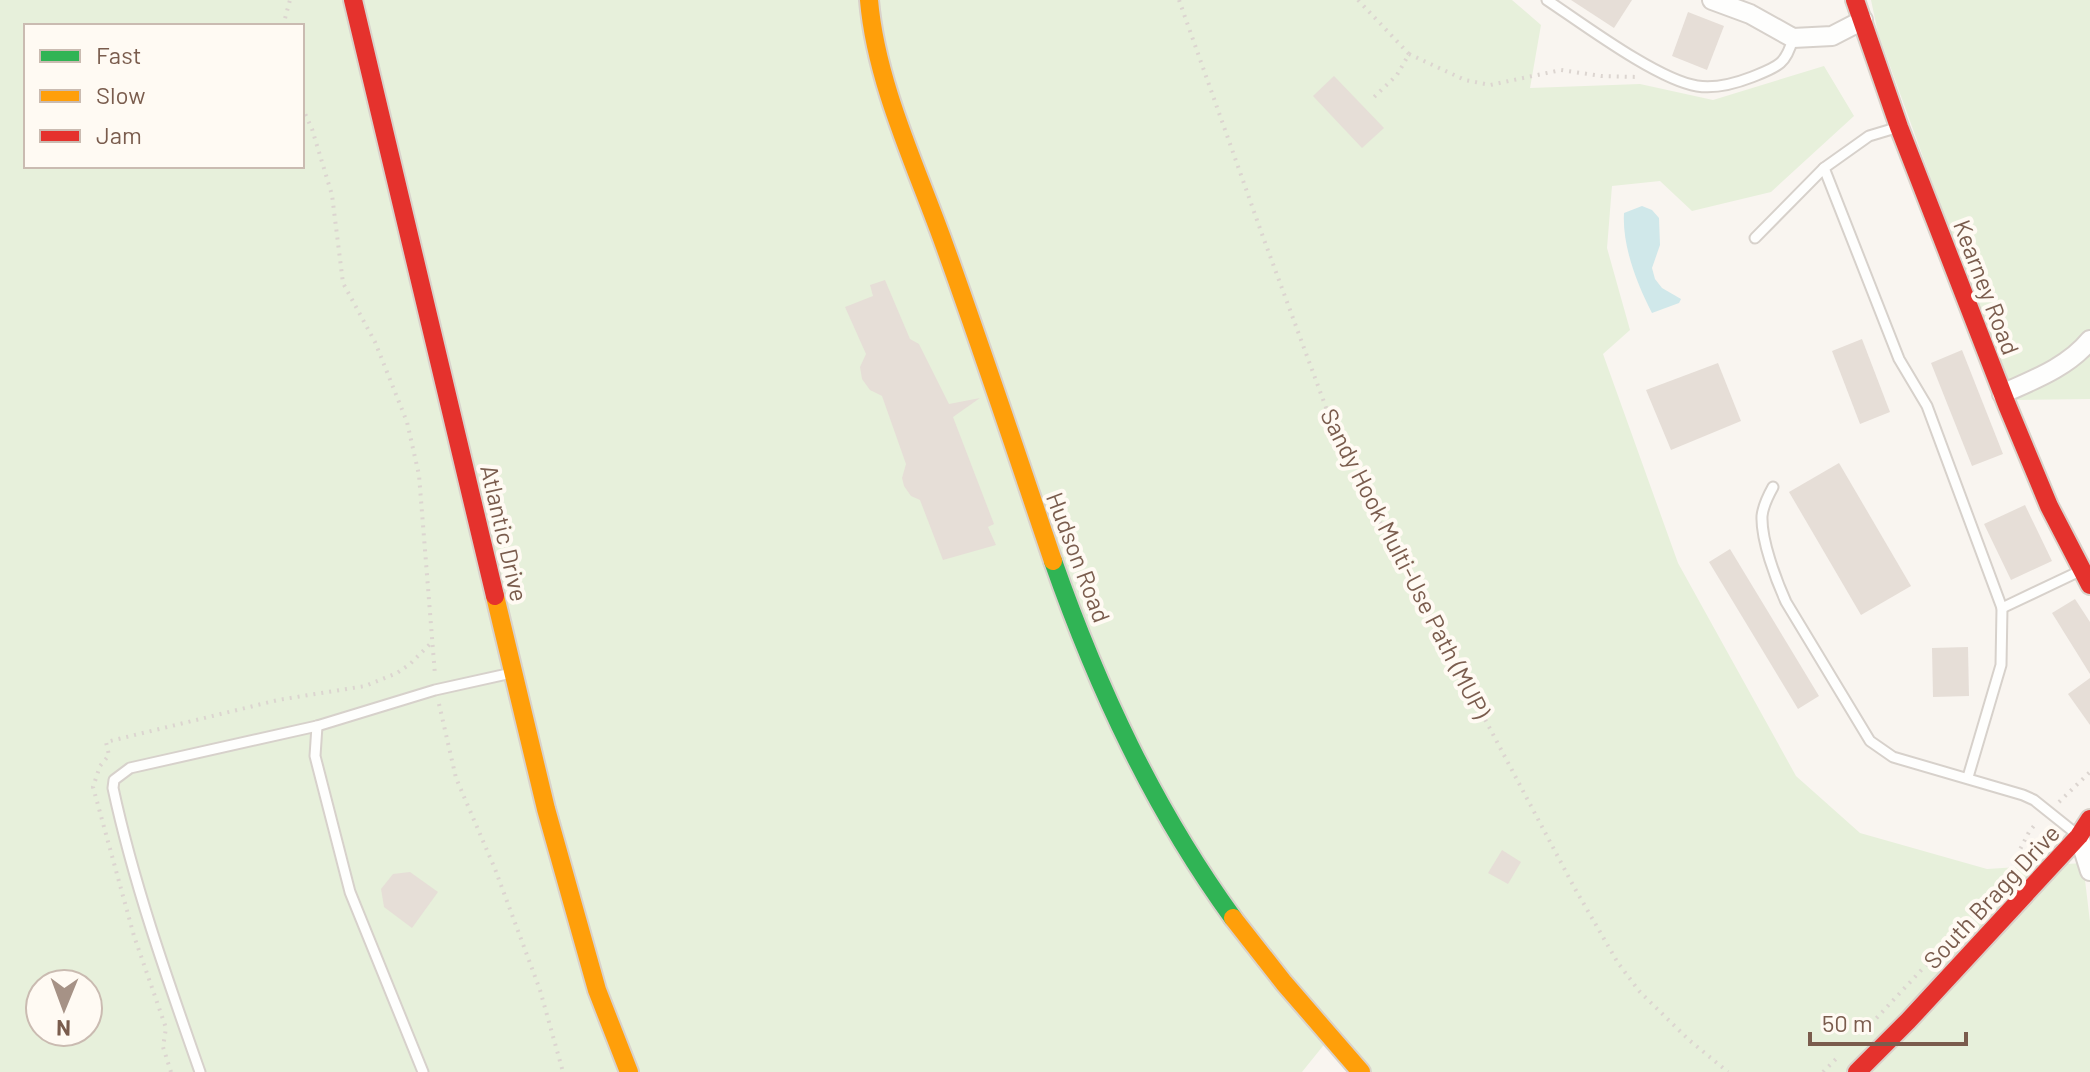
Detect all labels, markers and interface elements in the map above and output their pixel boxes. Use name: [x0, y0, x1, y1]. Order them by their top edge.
legend: [24, 24, 304, 168]
text: Fast: [96, 40, 141, 69]
text: Slow: [96, 80, 145, 109]
text: Jam: [96, 120, 142, 149]
street label: Kearney Road: [1948, 215, 2026, 359]
street label: Sandy Hook Multi-Use Path (MUP): [1315, 403, 1497, 723]
street label: Atlantic Drive: [475, 462, 535, 604]
street label: Hudson Road: [1041, 488, 1117, 626]
street label: South Bragg Drive: [1917, 818, 2065, 974]
north arrow: [24, 968, 104, 1048]
scale bar: [1810, 996, 1966, 1046]
text: 50 m: [1822, 1008, 1873, 1037]
text: N: [56, 1016, 71, 1042]

